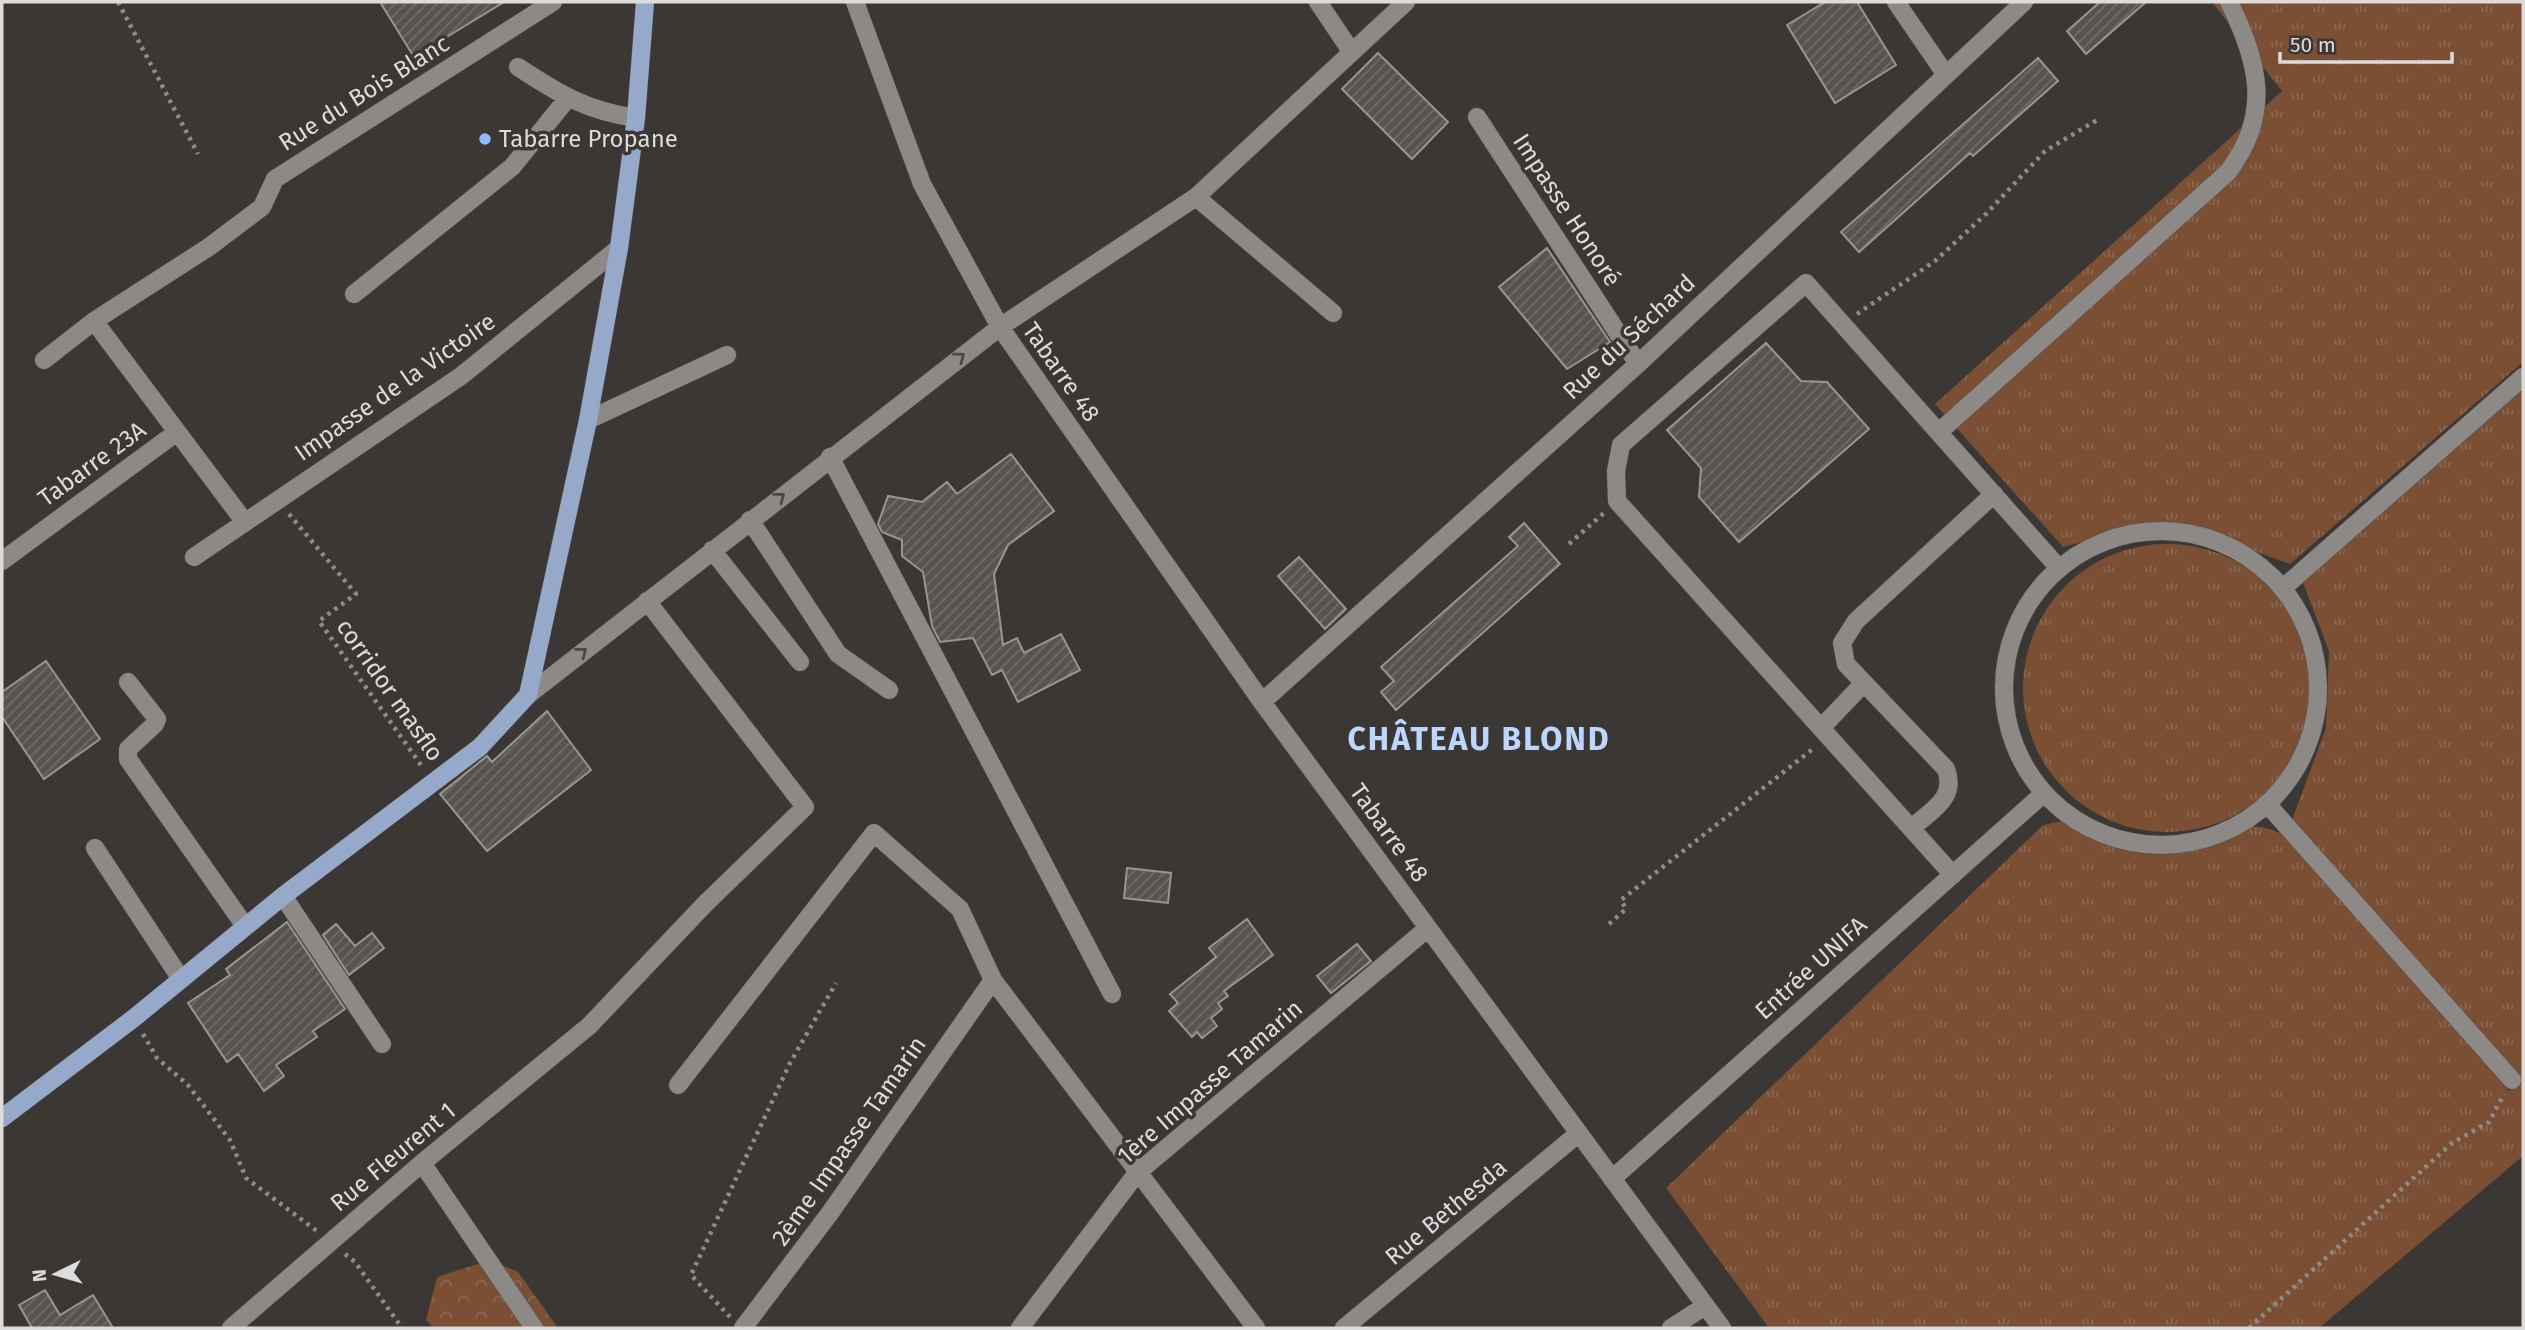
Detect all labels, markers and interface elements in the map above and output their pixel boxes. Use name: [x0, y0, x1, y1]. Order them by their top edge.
scale bar: [2280, 21, 2452, 65]
street label: Rue du Bois Blanc: [274, 29, 454, 157]
text: 50 m: [2290, 32, 2336, 58]
place label: Tabarre Propane: [499, 125, 678, 153]
street label: Impasse Honoré: [1507, 129, 1627, 291]
marker: Tabarre Propane: [477, 131, 493, 147]
street label: Rue du Séchard: [1557, 269, 1701, 405]
street label: Impasse de la Victoire: [289, 307, 501, 467]
street label: Tabarre 48: [1017, 317, 1105, 427]
one-way arrow: [952, 353, 965, 366]
street label: Tabarre 23A: [33, 415, 151, 512]
one-way arrow: [772, 492, 784, 505]
street label: corridor masflo: [331, 614, 449, 766]
one-way arrow: [574, 648, 587, 661]
district label: CHÂTEAU BLOND: [1347, 719, 1611, 758]
street label: Tabarre 48: [1344, 778, 1434, 888]
street label: Entrée UNIFA: [1750, 911, 1873, 1025]
street label: 1ère Impasse Tamarin: [1112, 994, 1308, 1170]
street label: 2ème Impasse Tamarin: [766, 1031, 932, 1251]
street label: Rue Fleurent 1: [325, 1097, 461, 1217]
street label: Rue Bethesda: [1380, 1153, 1512, 1271]
north arrow: [21, 1239, 91, 1309]
text: N: [28, 1268, 52, 1283]

